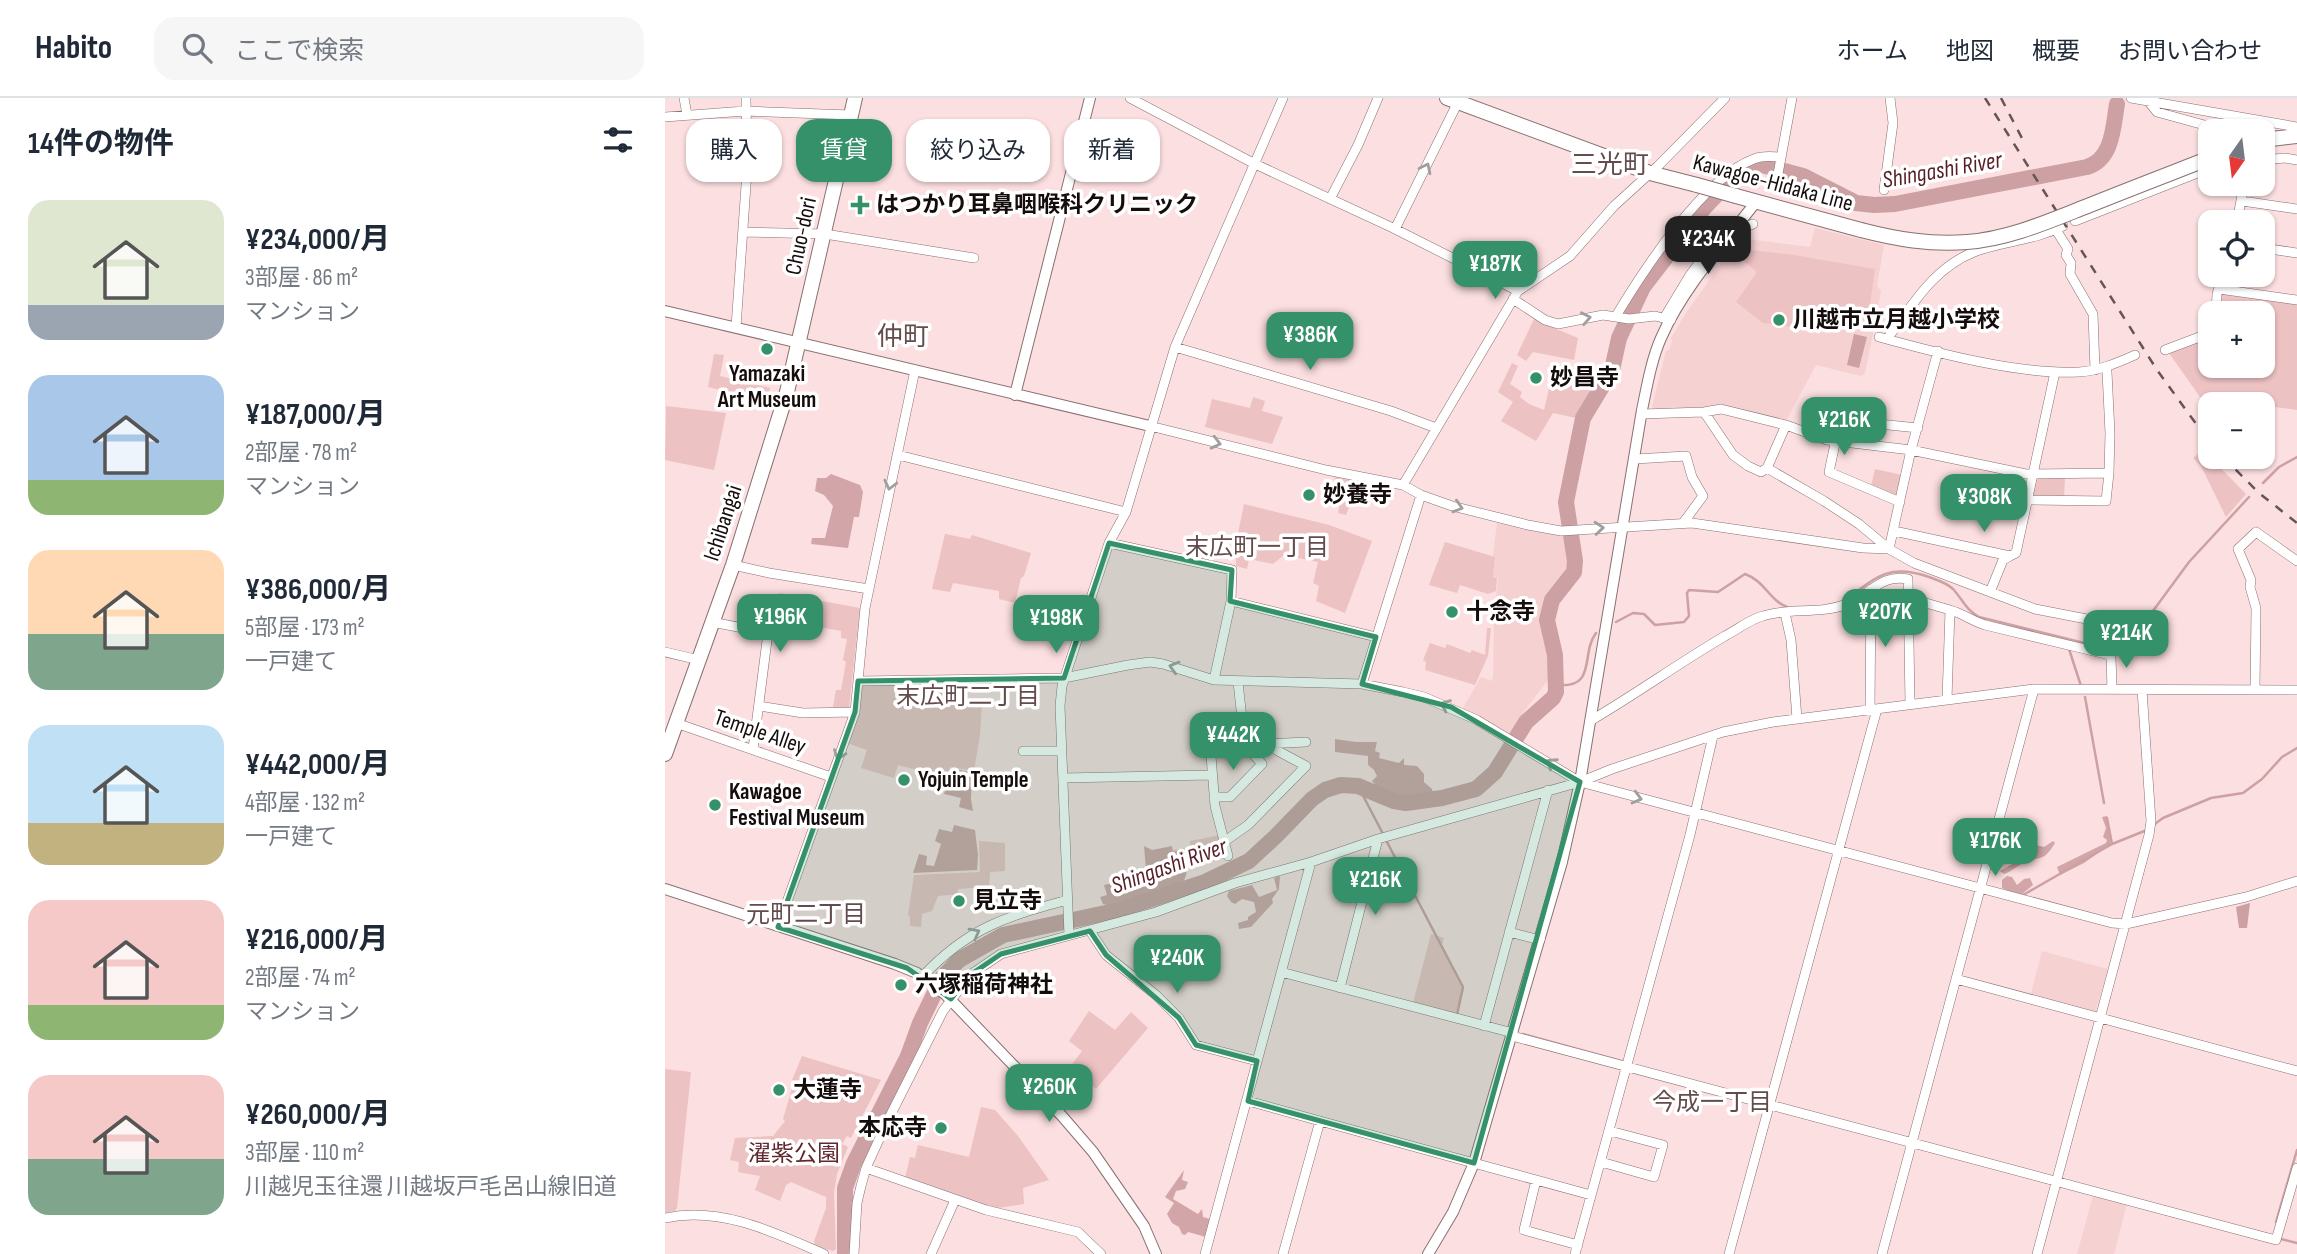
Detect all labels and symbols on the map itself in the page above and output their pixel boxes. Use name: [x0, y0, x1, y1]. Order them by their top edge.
north arrow: [2198, 119, 2275, 196]
water label: Shingashi River: [1880, 145, 2005, 195]
street label: Kawagoe-Hidaka Line: [1690, 148, 1856, 218]
district label: 三光町: [1571, 150, 1649, 181]
one-way arrow: [1417, 163, 1431, 175]
place label: はつかり耳鼻咽喉科クリニック: [876, 191, 1198, 219]
street label: Chuo-dori: [779, 195, 823, 277]
marker: はつかり耳鼻咽喉科クリニック: [850, 195, 870, 215]
pin: ¥234K: [1659, 216, 1757, 276]
pin: ¥187K: [1446, 242, 1544, 301]
place label: 川越市立月越小学校: [1793, 306, 2000, 334]
one-way arrow: [1580, 312, 1592, 327]
marker: 川越市立月越小学校: [1771, 312, 1787, 328]
pin: ¥386K: [1261, 313, 1359, 372]
district label: 仲町: [877, 322, 929, 353]
marker: Yamazaki Art Museum: [759, 341, 775, 357]
place label: Yamazaki Art Museum: [717, 360, 816, 414]
place label: 妙昌寺: [1550, 364, 1619, 392]
marker: 妙昌寺: [1528, 370, 1544, 386]
pin: ¥216K: [1795, 398, 1893, 457]
one-way arrow: [1210, 435, 1222, 449]
pin: ¥308K: [1935, 474, 2033, 534]
one-way arrow: [884, 479, 899, 491]
street label: Ichibangai: [698, 481, 748, 565]
place label: 妙養寺: [1323, 481, 1392, 509]
marker: 妙養寺: [1301, 487, 1317, 503]
one-way arrow: [1452, 499, 1464, 514]
one-way arrow: [1594, 521, 1605, 536]
district label: 末広町一丁目: [1185, 533, 1329, 562]
pin: ¥207K: [1836, 589, 1934, 649]
pin: ¥196K: [731, 594, 829, 654]
pin: ¥198K: [1007, 596, 1105, 655]
place label: 十念寺: [1466, 598, 1535, 626]
marker: 十念寺: [1444, 604, 1460, 620]
pin: ¥214K: [2077, 610, 2175, 670]
one-way arrow: [1168, 661, 1180, 676]
district label: 末広町二丁目: [896, 682, 1040, 711]
one-way arrow: [1440, 700, 1452, 714]
street label: Temple Alley: [710, 703, 810, 761]
pin: ¥442K: [1184, 712, 1282, 772]
one-way arrow: [833, 749, 847, 761]
one-way arrow: [1545, 759, 1558, 772]
place label: Yojuin Temple: [918, 766, 1029, 794]
marker: Yojuin Temple: [896, 772, 912, 788]
place label: Kawagoe Festival Museum: [729, 778, 865, 832]
one-way arrow: [1631, 789, 1643, 804]
marker: Kawagoe Festival Museum: [707, 797, 723, 813]
pin: ¥176K: [1946, 818, 2044, 878]
water label: Shingashi River: [1107, 831, 1232, 900]
pin: ¥216K: [1326, 858, 1424, 917]
place label: 見立寺: [973, 887, 1042, 915]
marker: 見立寺: [951, 893, 967, 909]
district label: 元町二丁目: [746, 900, 866, 929]
one-way arrow: [968, 928, 980, 942]
pin: ¥240K: [1128, 936, 1226, 995]
place label: 六塚稲荷神社: [915, 971, 1053, 999]
marker: 六塚稲荷神社: [893, 977, 909, 993]
pin: ¥260K: [1000, 1065, 1098, 1124]
place label: 大蓮寺: [793, 1076, 862, 1104]
marker: 大蓮寺: [771, 1082, 787, 1098]
district label: 今成一丁目: [1652, 1088, 1772, 1117]
place label: 本応寺: [858, 1114, 927, 1142]
marker: 本応寺: [933, 1120, 949, 1136]
park label: 濯紫公園: [748, 1140, 840, 1168]

